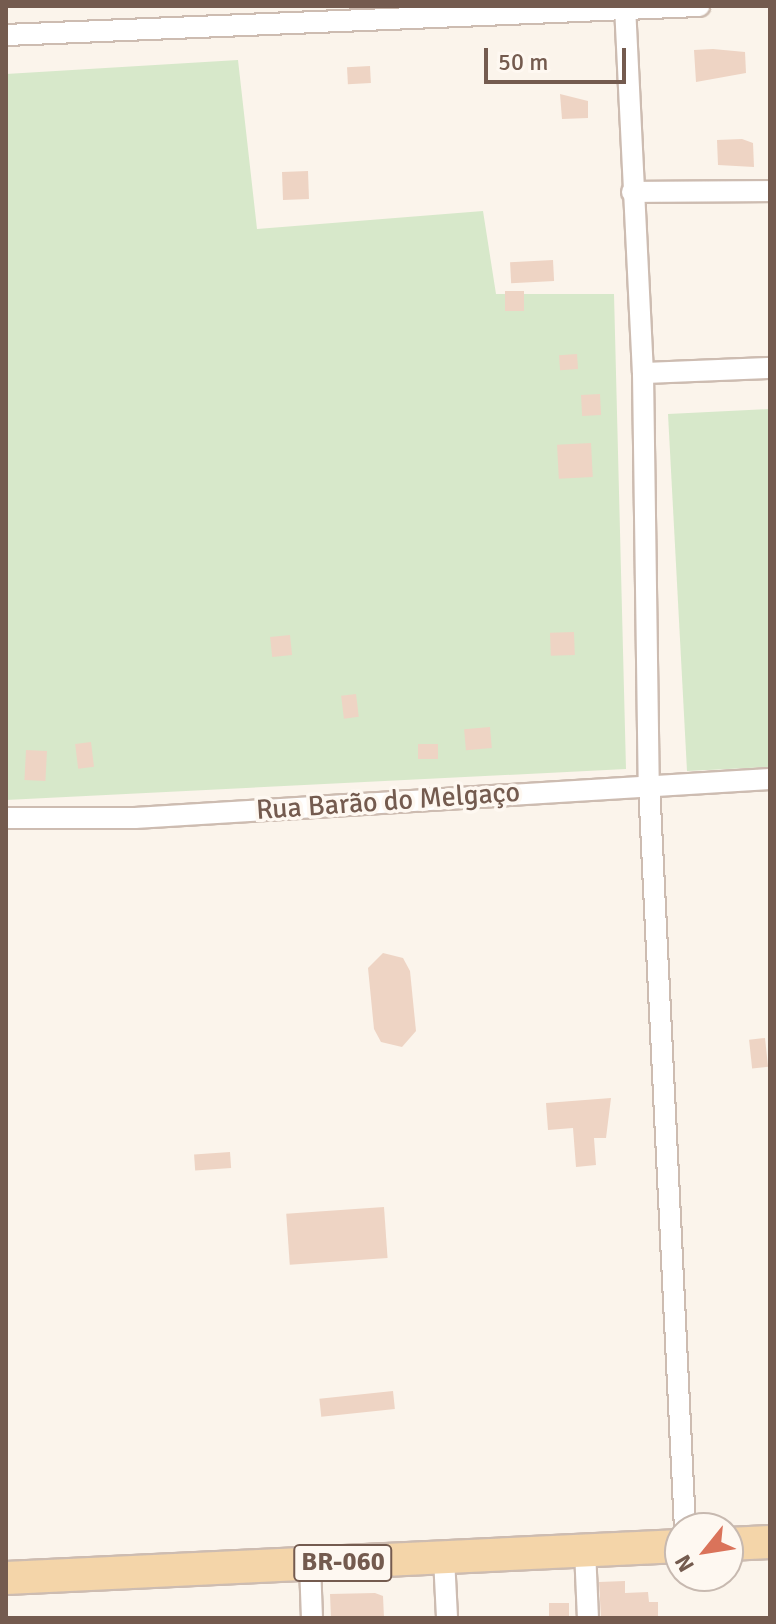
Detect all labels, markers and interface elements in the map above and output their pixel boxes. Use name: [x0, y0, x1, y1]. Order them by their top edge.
scale bar: [488, 32, 630, 82]
text: 50 m: [498, 47, 548, 77]
street label: Rua Barão do Melgaço: [255, 775, 521, 827]
north arrow: [664, 1512, 744, 1592]
road number: BR-060: [293, 1541, 393, 1585]
text: N: [669, 1550, 700, 1577]

